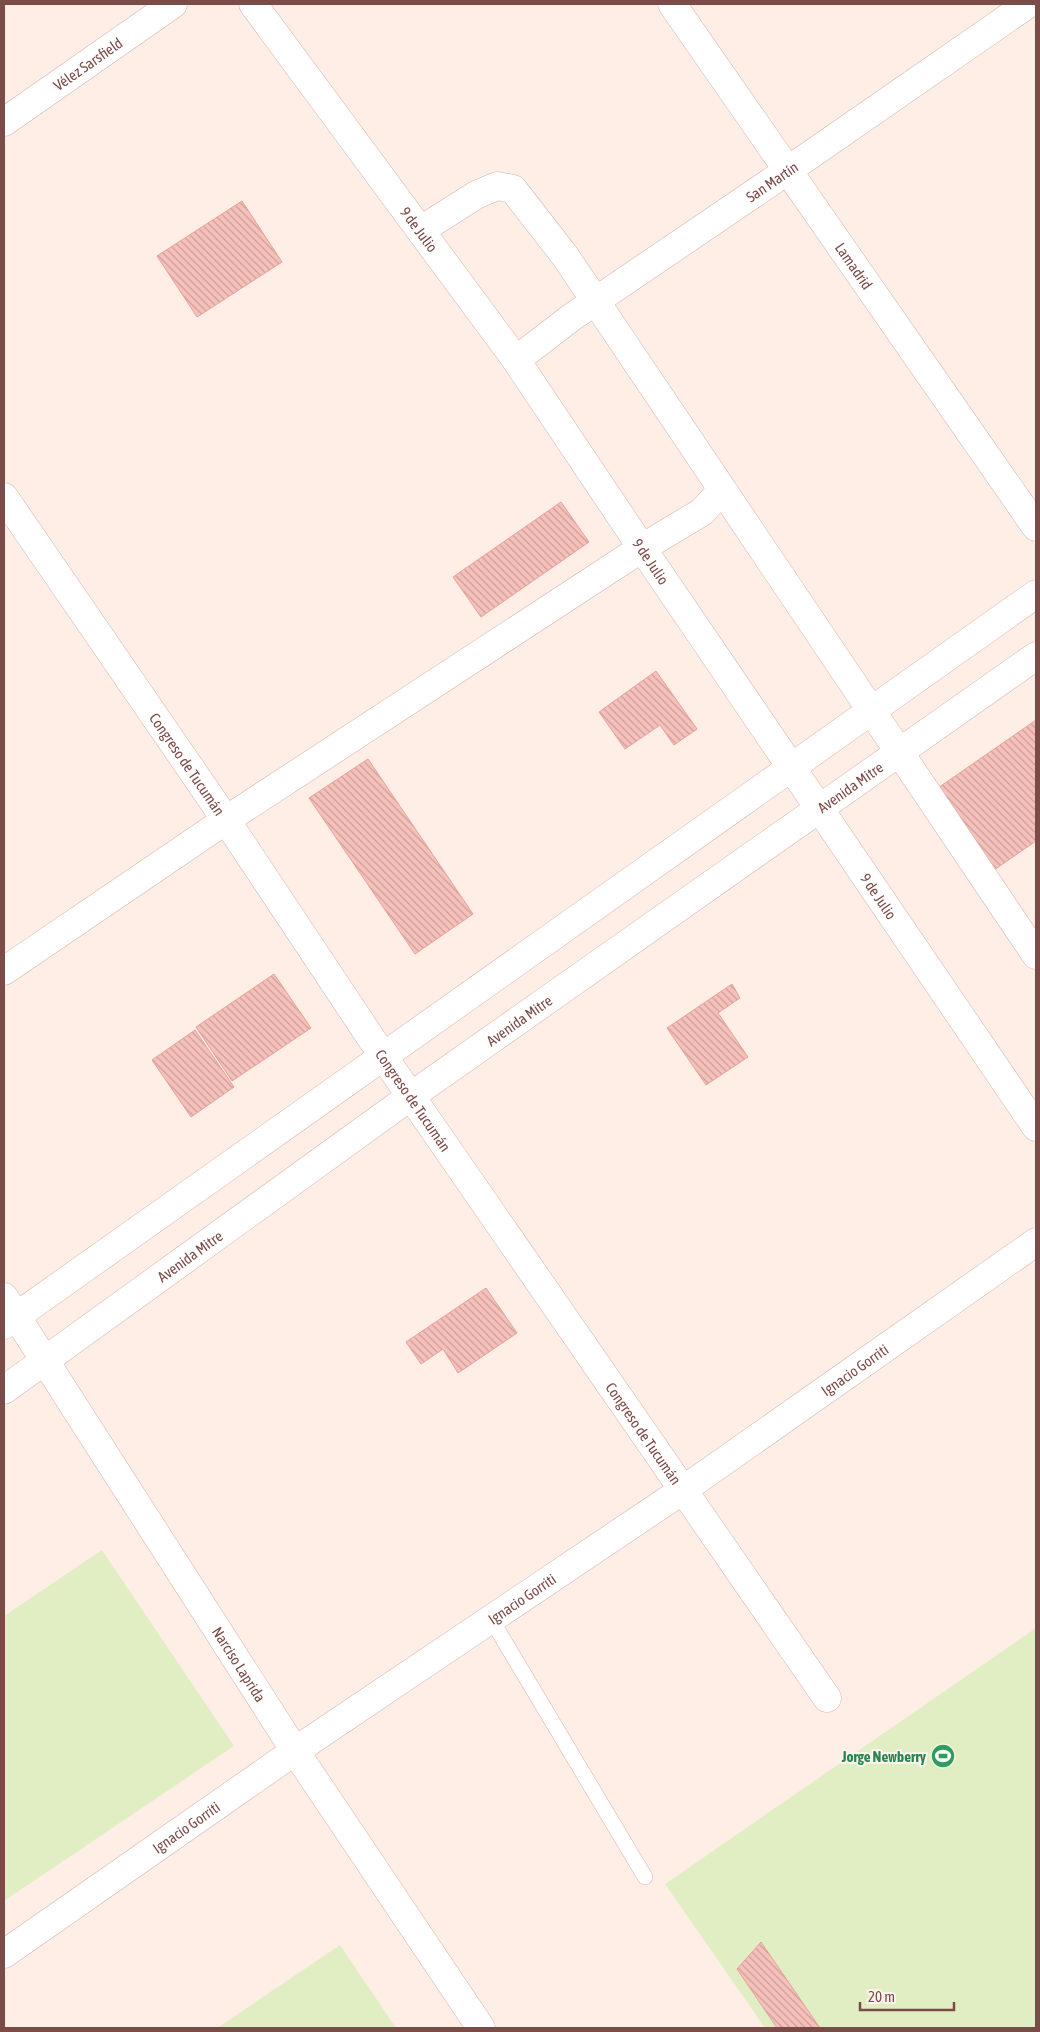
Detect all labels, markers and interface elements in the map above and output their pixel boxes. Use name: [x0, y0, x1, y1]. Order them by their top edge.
street label: Vélez Sarsfield: [50, 34, 125, 94]
street label: San Martín: [743, 158, 801, 205]
street label: 9 de Julio: [397, 203, 442, 255]
street label: Lamadrid: [832, 239, 876, 292]
street label: 9 de Julio: [629, 535, 673, 587]
street label: Congreso de Tucumán: [146, 710, 229, 818]
street label: Avenida Mitre: [814, 758, 886, 816]
street label: 9 de Julio: [857, 870, 900, 922]
street label: Avenida Mitre: [483, 991, 555, 1049]
street label: Congreso de Tucumán: [372, 1046, 455, 1154]
street label: Avenida Mitre: [154, 1227, 226, 1285]
street label: Ignacio Gorriti: [818, 1340, 891, 1399]
street label: Congreso de Tucumán: [603, 1379, 685, 1487]
street label: Ignacio Gorriti: [485, 1570, 559, 1627]
street label: Narciso Laprida: [209, 1623, 270, 1705]
sports icon: Jorge Newberry: [930, 1743, 956, 1769]
place label: Jorge Newberry: [841, 1748, 927, 1765]
street label: Ignacio Gorriti: [149, 1798, 223, 1856]
scale bar: [860, 1980, 954, 2012]
text: 20 m: [868, 1988, 895, 2005]

